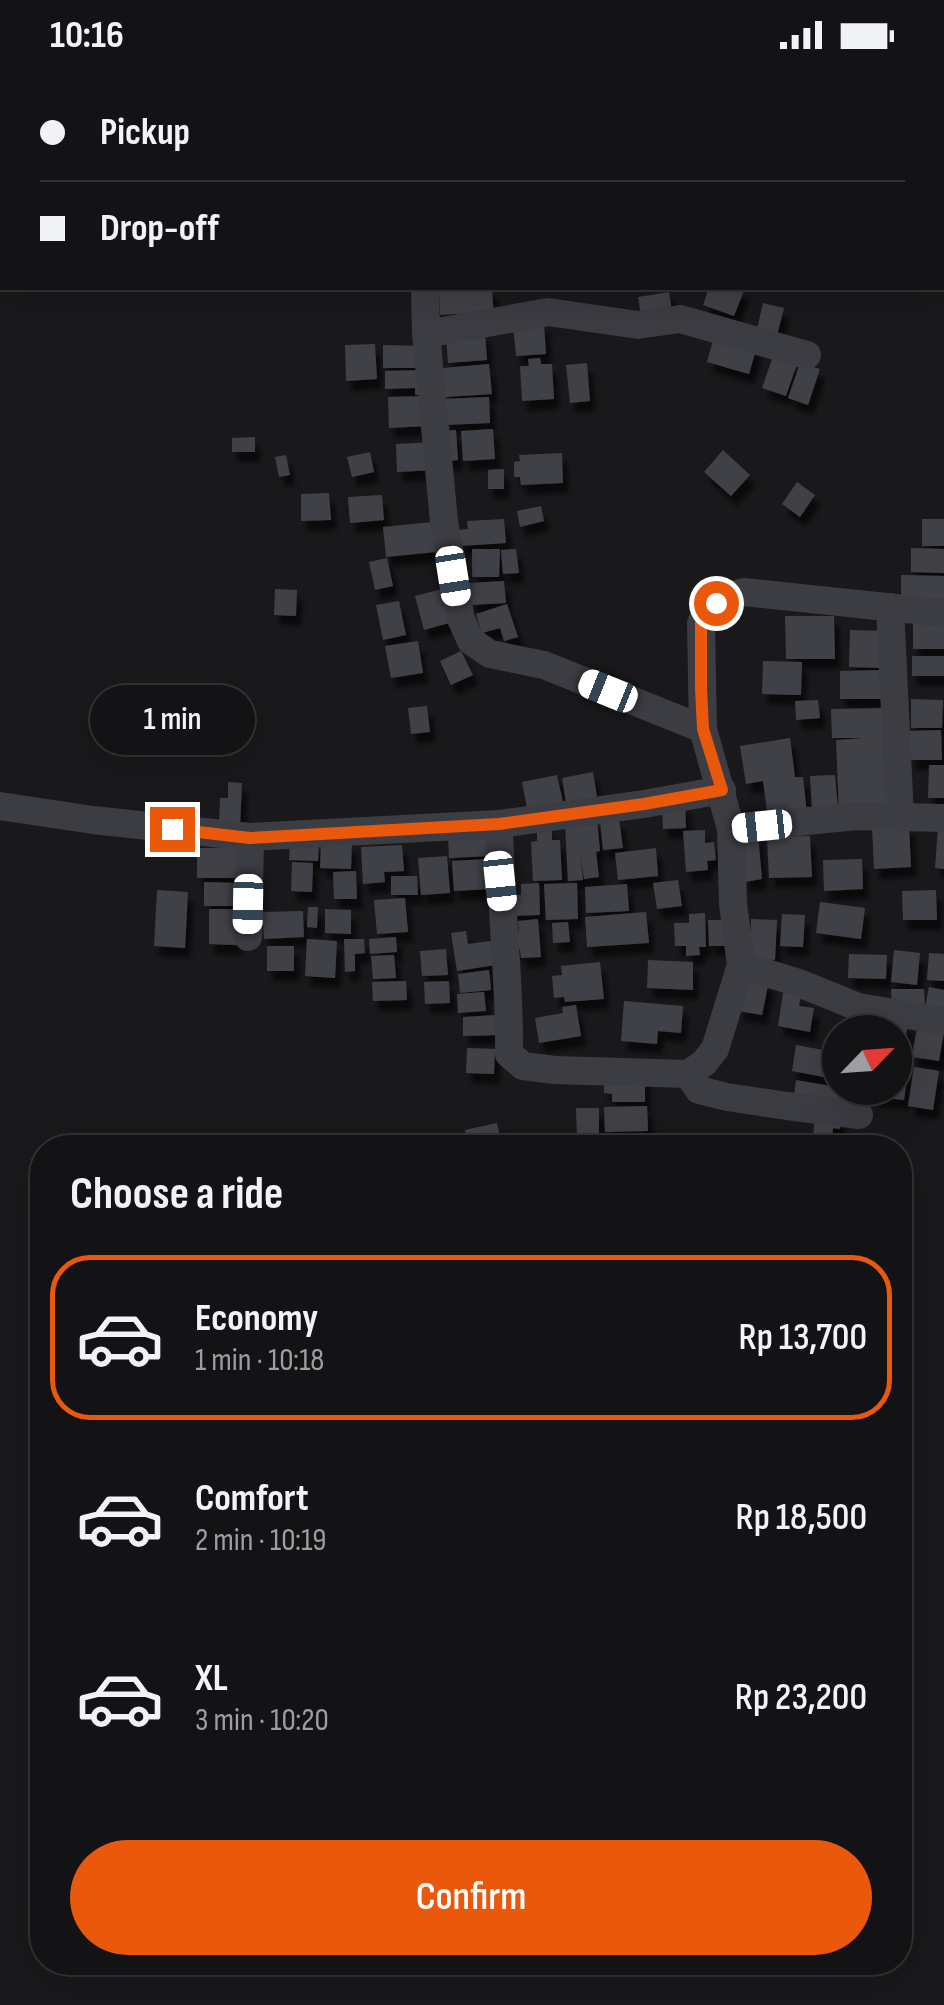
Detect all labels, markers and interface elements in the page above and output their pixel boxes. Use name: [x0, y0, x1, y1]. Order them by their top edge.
text: 10:16: [50, 13, 124, 58]
text: Pickup: [100, 110, 190, 155]
text: Drop-off: [100, 206, 219, 251]
car: [433, 544, 473, 608]
route start: [694, 581, 739, 626]
car: [575, 666, 641, 716]
callout: 1 min: [90, 684, 254, 754]
text: 1 min: [143, 700, 202, 739]
route end: [150, 807, 195, 852]
car: [731, 808, 793, 844]
car: [482, 850, 518, 912]
car: [232, 874, 264, 934]
north arrow: [822, 1015, 912, 1105]
map controls: [822, 1015, 912, 1105]
text: Choose a ride: [70, 1167, 283, 1222]
icon: car: [75, 1293, 165, 1383]
text: Economy: [195, 1296, 318, 1341]
text: Rp 13,700: [738, 1315, 867, 1360]
text: 1 min · 10:18: [195, 1341, 324, 1380]
icon: car: [75, 1473, 165, 1563]
text: Comfort: [195, 1476, 309, 1521]
text: Rp 18,500: [736, 1495, 867, 1540]
text: 2 min · 10:19: [195, 1521, 327, 1560]
icon: car: [75, 1653, 165, 1743]
text: XL: [195, 1656, 228, 1701]
text: Rp 23,200: [735, 1675, 867, 1720]
text: 3 min · 10:20: [195, 1701, 329, 1740]
button: Confirm: [70, 1840, 872, 1955]

